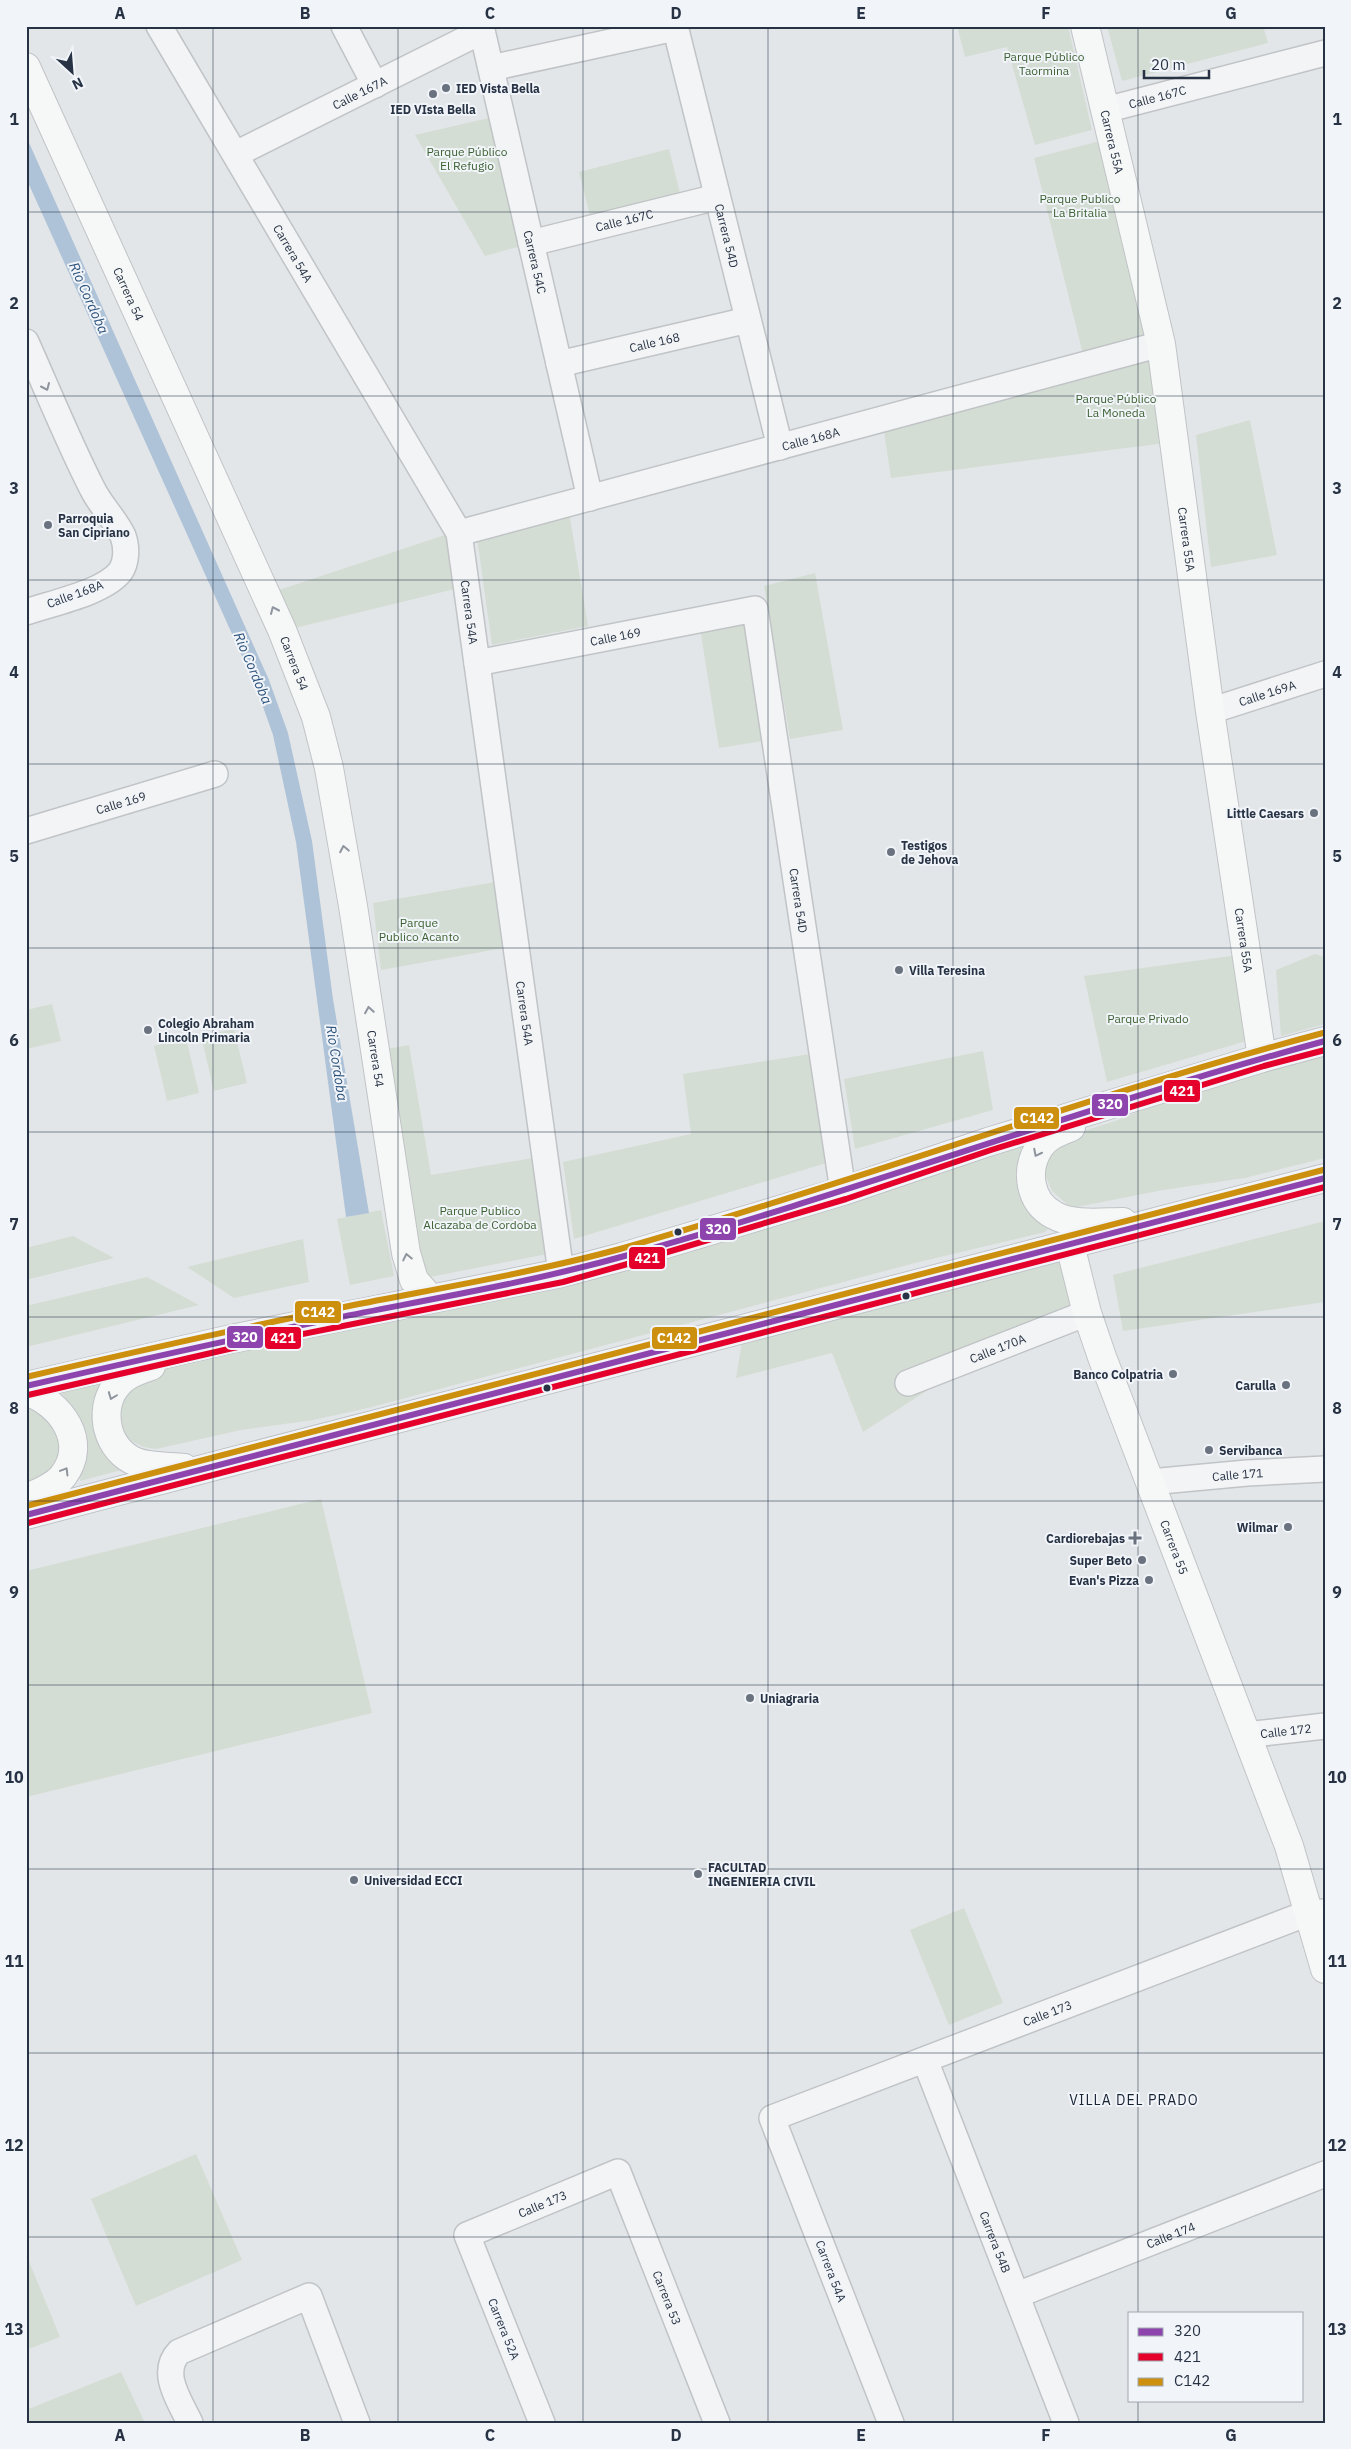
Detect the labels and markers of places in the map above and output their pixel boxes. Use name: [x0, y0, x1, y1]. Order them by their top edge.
place label: IED Vista Bella: [456, 81, 540, 96]
marker: IED Vista Bella: [440, 82, 452, 94]
marker: IED VIsta Bella: [427, 88, 439, 100]
place label: IED VIsta Bella: [390, 102, 476, 117]
place label: Parroquia San Cipriano: [58, 511, 130, 540]
marker: Parroquia San Cipriano: [42, 519, 54, 531]
place label: Little Caesars: [1227, 806, 1304, 821]
marker: Little Caesars: [1308, 807, 1320, 819]
place label: Testigos de Jehova: [901, 838, 958, 867]
marker: Testigos de Jehova: [885, 846, 897, 858]
place label: Villa Teresina: [909, 963, 985, 978]
marker: Villa Teresina: [893, 964, 905, 976]
place label: Colegio Abraham Lincoln Primaria: [158, 1016, 254, 1045]
marker: Colegio Abraham Lincoln Primaria: [142, 1024, 154, 1036]
unlabelled marker: [673, 1227, 683, 1237]
unlabelled marker: [901, 1291, 911, 1301]
place label: Banco Colpatria: [1073, 1367, 1163, 1382]
marker: Banco Colpatria: [1167, 1368, 1179, 1380]
place label: Carulla: [1235, 1378, 1276, 1393]
marker: Carulla: [1280, 1379, 1292, 1391]
unlabelled marker: [542, 1383, 552, 1393]
place label: Servibanca: [1219, 1443, 1283, 1458]
marker: Servibanca: [1203, 1444, 1215, 1456]
place label: Wilmar: [1237, 1520, 1278, 1535]
marker: Wilmar: [1282, 1521, 1294, 1533]
place label: Cardiorebajas: [1046, 1531, 1125, 1546]
marker: Cardiorebajas: [1129, 1532, 1141, 1544]
place label: Super Beto: [1070, 1553, 1132, 1568]
marker: Super Beto: [1136, 1554, 1148, 1566]
place label: Evan's Pizza: [1069, 1573, 1139, 1588]
marker: Evan's Pizza: [1143, 1574, 1155, 1586]
place label: Uniagraria: [760, 1691, 819, 1706]
marker: Uniagraria: [744, 1692, 756, 1704]
place label: FACULTAD INGENIERIA CIVIL: [708, 1860, 816, 1889]
marker: FACULTAD INGENIERIA CIVIL: [692, 1868, 704, 1880]
place label: Universidad ECCI: [364, 1873, 463, 1888]
marker: Universidad ECCI: [348, 1874, 360, 1886]

